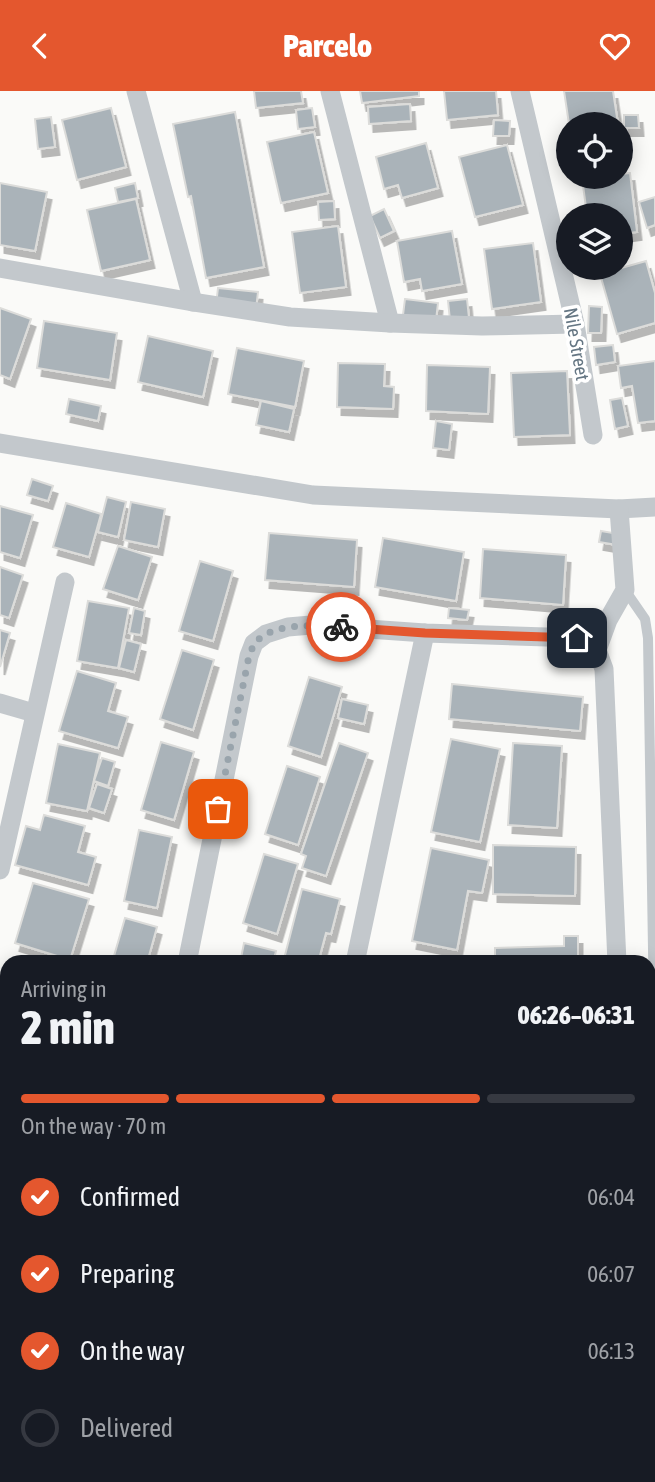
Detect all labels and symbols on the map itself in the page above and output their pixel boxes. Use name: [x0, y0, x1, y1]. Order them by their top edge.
street label: Nile Street: [560, 306, 594, 382]
courier: [306, 592, 376, 662]
pin: [547, 608, 607, 668]
pin: [188, 779, 248, 839]

